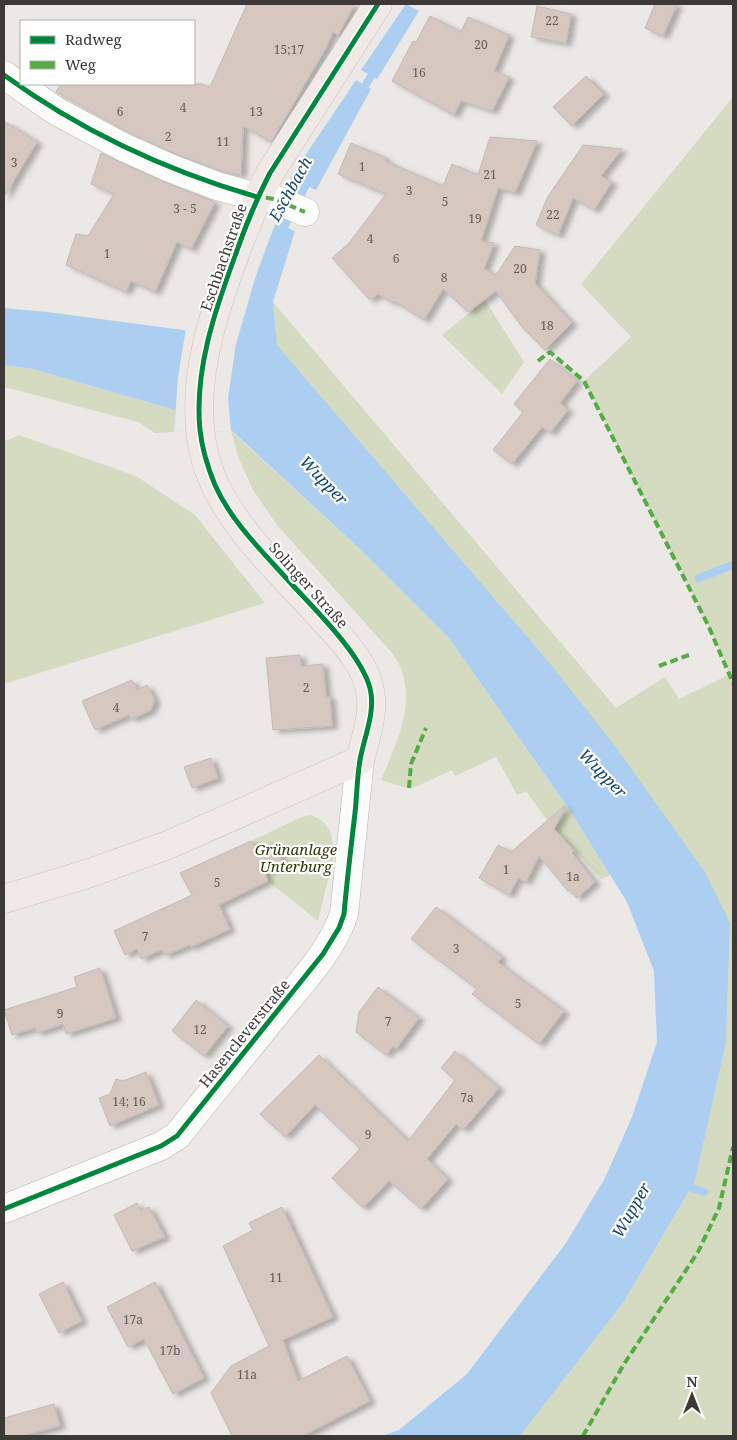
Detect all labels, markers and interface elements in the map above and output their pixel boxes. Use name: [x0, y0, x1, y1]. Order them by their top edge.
house number: 22: [545, 12, 559, 29]
legend: [20, 20, 195, 85]
text: Radweg: [65, 29, 122, 49]
house number: 20: [474, 36, 488, 53]
house number: 15;17: [274, 41, 304, 58]
text: Weg: [65, 54, 96, 74]
house number: 16: [412, 64, 426, 81]
house number: 4: [180, 99, 187, 116]
house number: 6: [117, 103, 124, 120]
house number: 13: [249, 103, 263, 120]
house number: 2: [165, 128, 171, 145]
house number: 11: [216, 133, 230, 150]
water label: Eschbach: [263, 153, 317, 226]
house number: 3: [11, 154, 18, 171]
house number: 1: [359, 158, 365, 175]
house number: 21: [483, 166, 497, 183]
house number: 3: [406, 182, 413, 199]
house number: 5: [442, 193, 448, 210]
house number: 3 - 5: [173, 200, 197, 217]
street label: Eschbachstraße: [195, 201, 251, 313]
house number: 22: [546, 206, 560, 223]
house number: 19: [468, 210, 482, 227]
house number: 4: [367, 230, 374, 247]
house number: 1: [104, 245, 110, 262]
house number: 6: [393, 250, 400, 267]
house number: 20: [513, 260, 527, 277]
house number: 8: [441, 269, 448, 286]
house number: 18: [540, 317, 554, 334]
water label: Wupper: [295, 451, 353, 510]
street label: Solinger Straße: [265, 538, 353, 632]
house number: 2: [303, 679, 309, 696]
house number: 4: [113, 699, 120, 716]
water label: Wupper: [574, 744, 632, 803]
park label: Grünanlage Unterburg: [255, 839, 338, 876]
house number: 1: [503, 861, 509, 878]
house number: 1a: [566, 868, 580, 885]
house number: 5: [214, 874, 220, 891]
house number: 7: [142, 928, 149, 945]
house number: 3: [453, 940, 460, 957]
street label: Hasencleverstraße: [194, 975, 294, 1091]
house number: 5: [515, 995, 521, 1012]
house number: 9: [57, 1005, 63, 1022]
house number: 7: [385, 1013, 392, 1030]
house number: 12: [193, 1021, 207, 1038]
house number: 7a: [460, 1089, 474, 1106]
house number: 14; 16: [112, 1093, 146, 1110]
house number: 9: [365, 1126, 371, 1143]
water label: Wupper: [606, 1178, 656, 1242]
house number: 11: [269, 1269, 283, 1286]
house number: 17a: [123, 1311, 143, 1328]
house number: 17b: [160, 1342, 180, 1359]
house number: 11a: [237, 1366, 257, 1383]
north arrow: [667, 1370, 717, 1420]
text: N: [686, 1372, 698, 1391]

